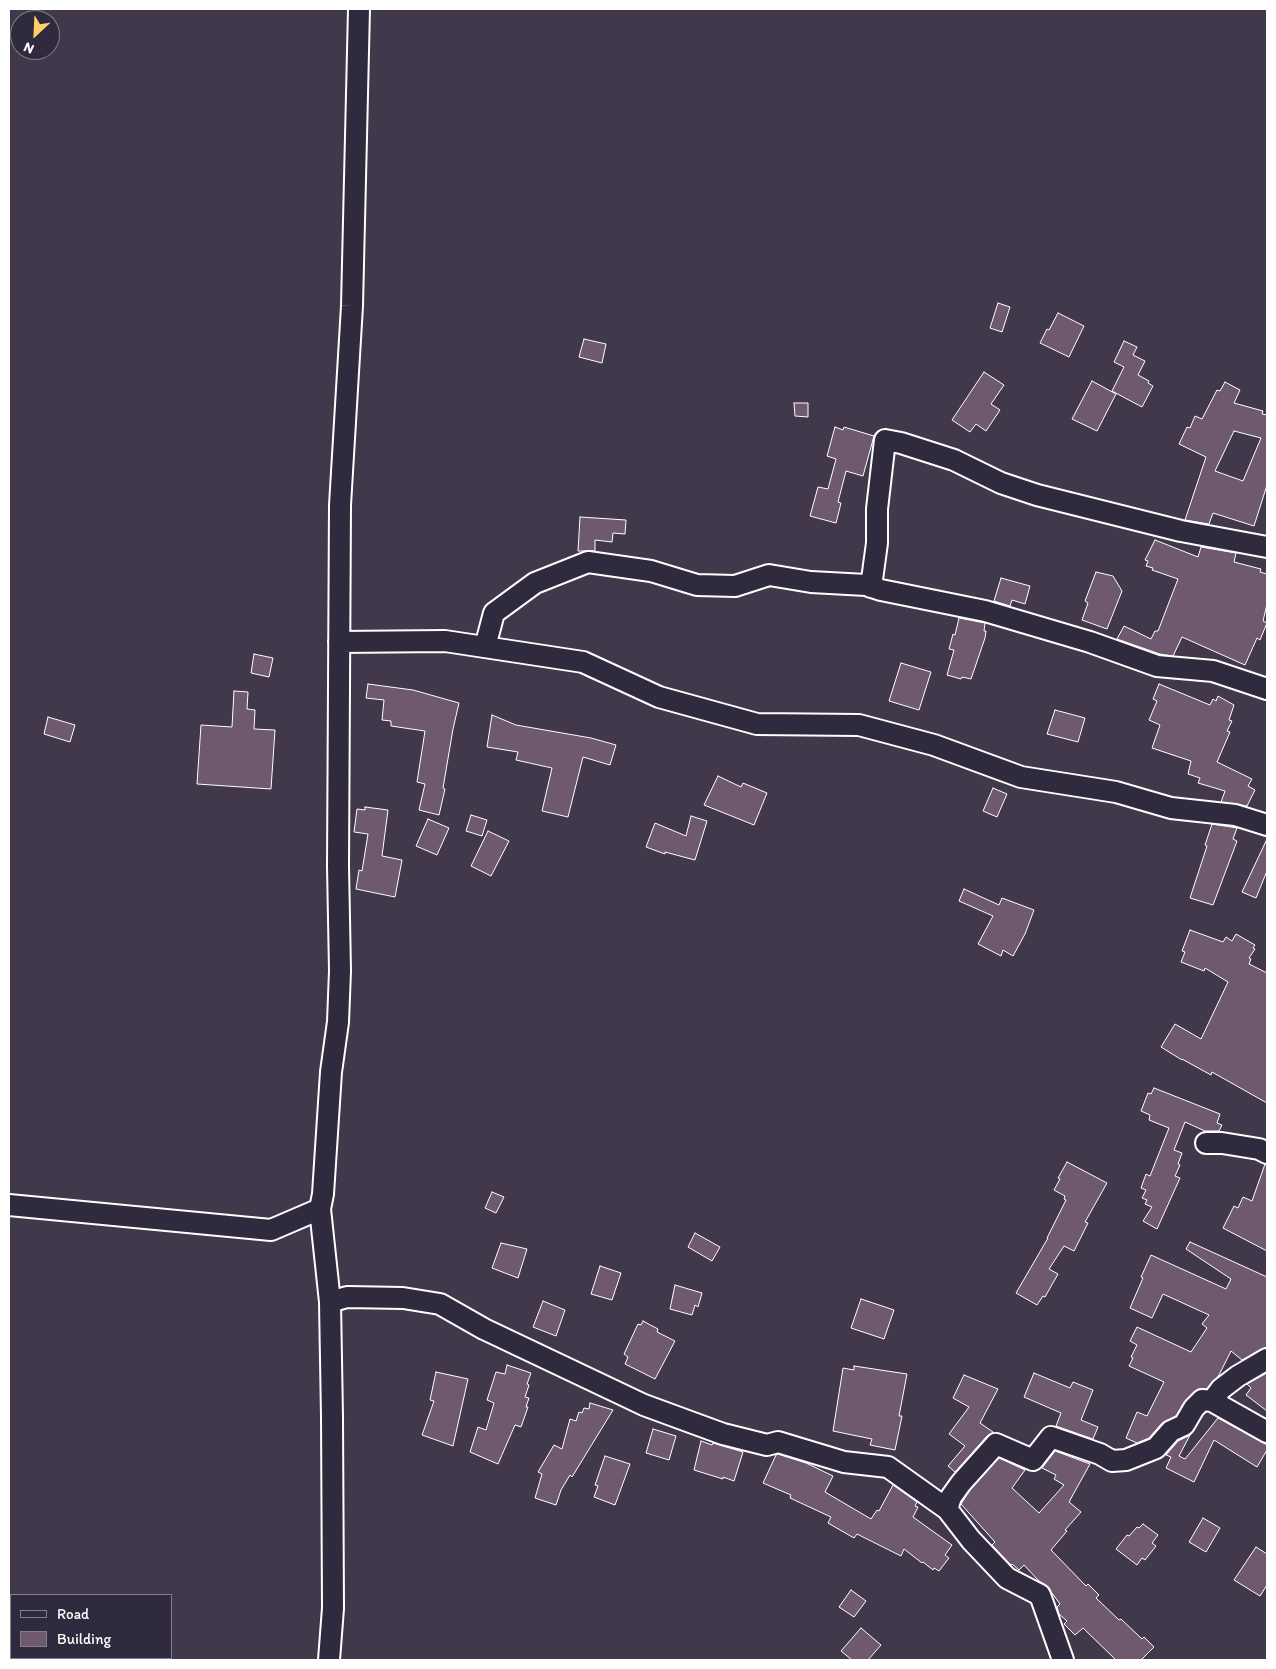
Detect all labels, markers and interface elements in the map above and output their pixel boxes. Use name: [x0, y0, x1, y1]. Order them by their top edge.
north arrow: [10, 10, 60, 60]
text: N: [21, 38, 37, 58]
legend: [10, 1594, 172, 1659]
text: Road: [57, 1605, 89, 1623]
text: Building: [57, 1630, 111, 1648]

